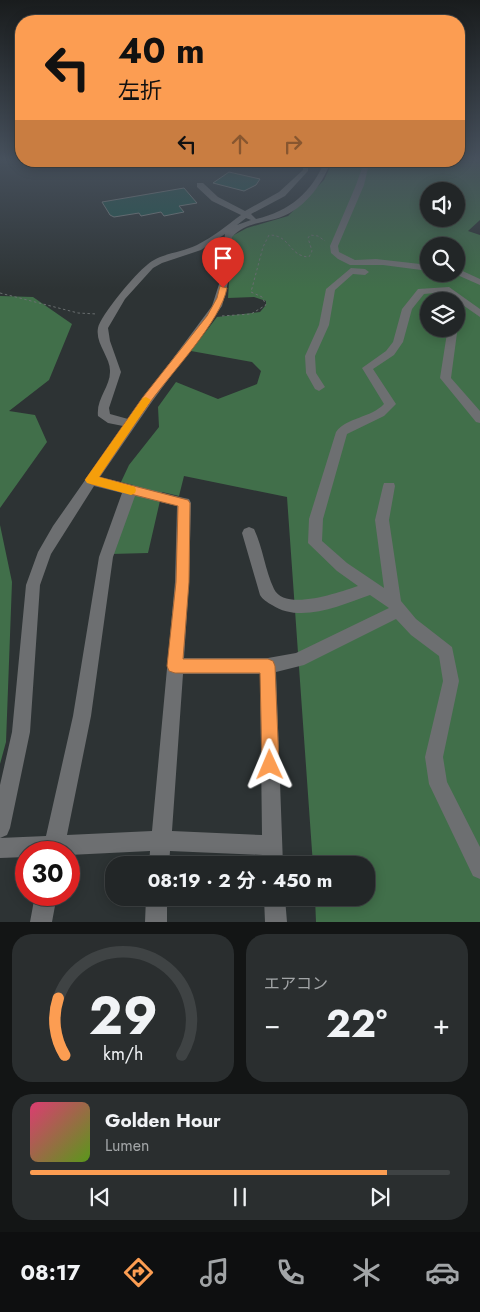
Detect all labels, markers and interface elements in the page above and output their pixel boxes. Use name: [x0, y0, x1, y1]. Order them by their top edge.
text: 40 m: [118, 26, 205, 76]
icon: left: [35, 35, 100, 100]
text: 左折: [118, 74, 162, 106]
icon: left: [173, 130, 201, 158]
icon: ahead: [226, 130, 254, 158]
icon: right: [279, 130, 307, 158]
map controls: [420, 182, 465, 337]
button: sound: [420, 182, 465, 227]
pin: [202, 237, 244, 288]
button: search: [420, 237, 465, 282]
icon: arrive: [209, 244, 237, 272]
button: layers: [420, 292, 465, 337]
position arrow: [243, 738, 295, 790]
speed limit sign: 30: [15, 841, 80, 906]
text: 08:19 · 2 分 · 450 m: [148, 867, 332, 894]
text: エアコン: [264, 972, 328, 995]
text: 29: [89, 978, 157, 1054]
text: 22°: [326, 996, 387, 1051]
text: −: [264, 1004, 281, 1045]
text: +: [433, 1004, 450, 1045]
text: km/h: [103, 1041, 143, 1067]
text: Golden Hour: [105, 1107, 221, 1134]
text: Lumen: [105, 1134, 149, 1157]
icon: previous: [86, 1183, 114, 1211]
icon: pause: [226, 1183, 254, 1211]
icon: next: [366, 1183, 394, 1211]
icon: directions: [121, 1255, 156, 1290]
icon: music: [197, 1255, 232, 1290]
icon: phone: [273, 1255, 308, 1290]
icon: climate: [349, 1255, 384, 1290]
icon: car: [425, 1255, 460, 1290]
text: 08:17: [20, 1256, 80, 1288]

